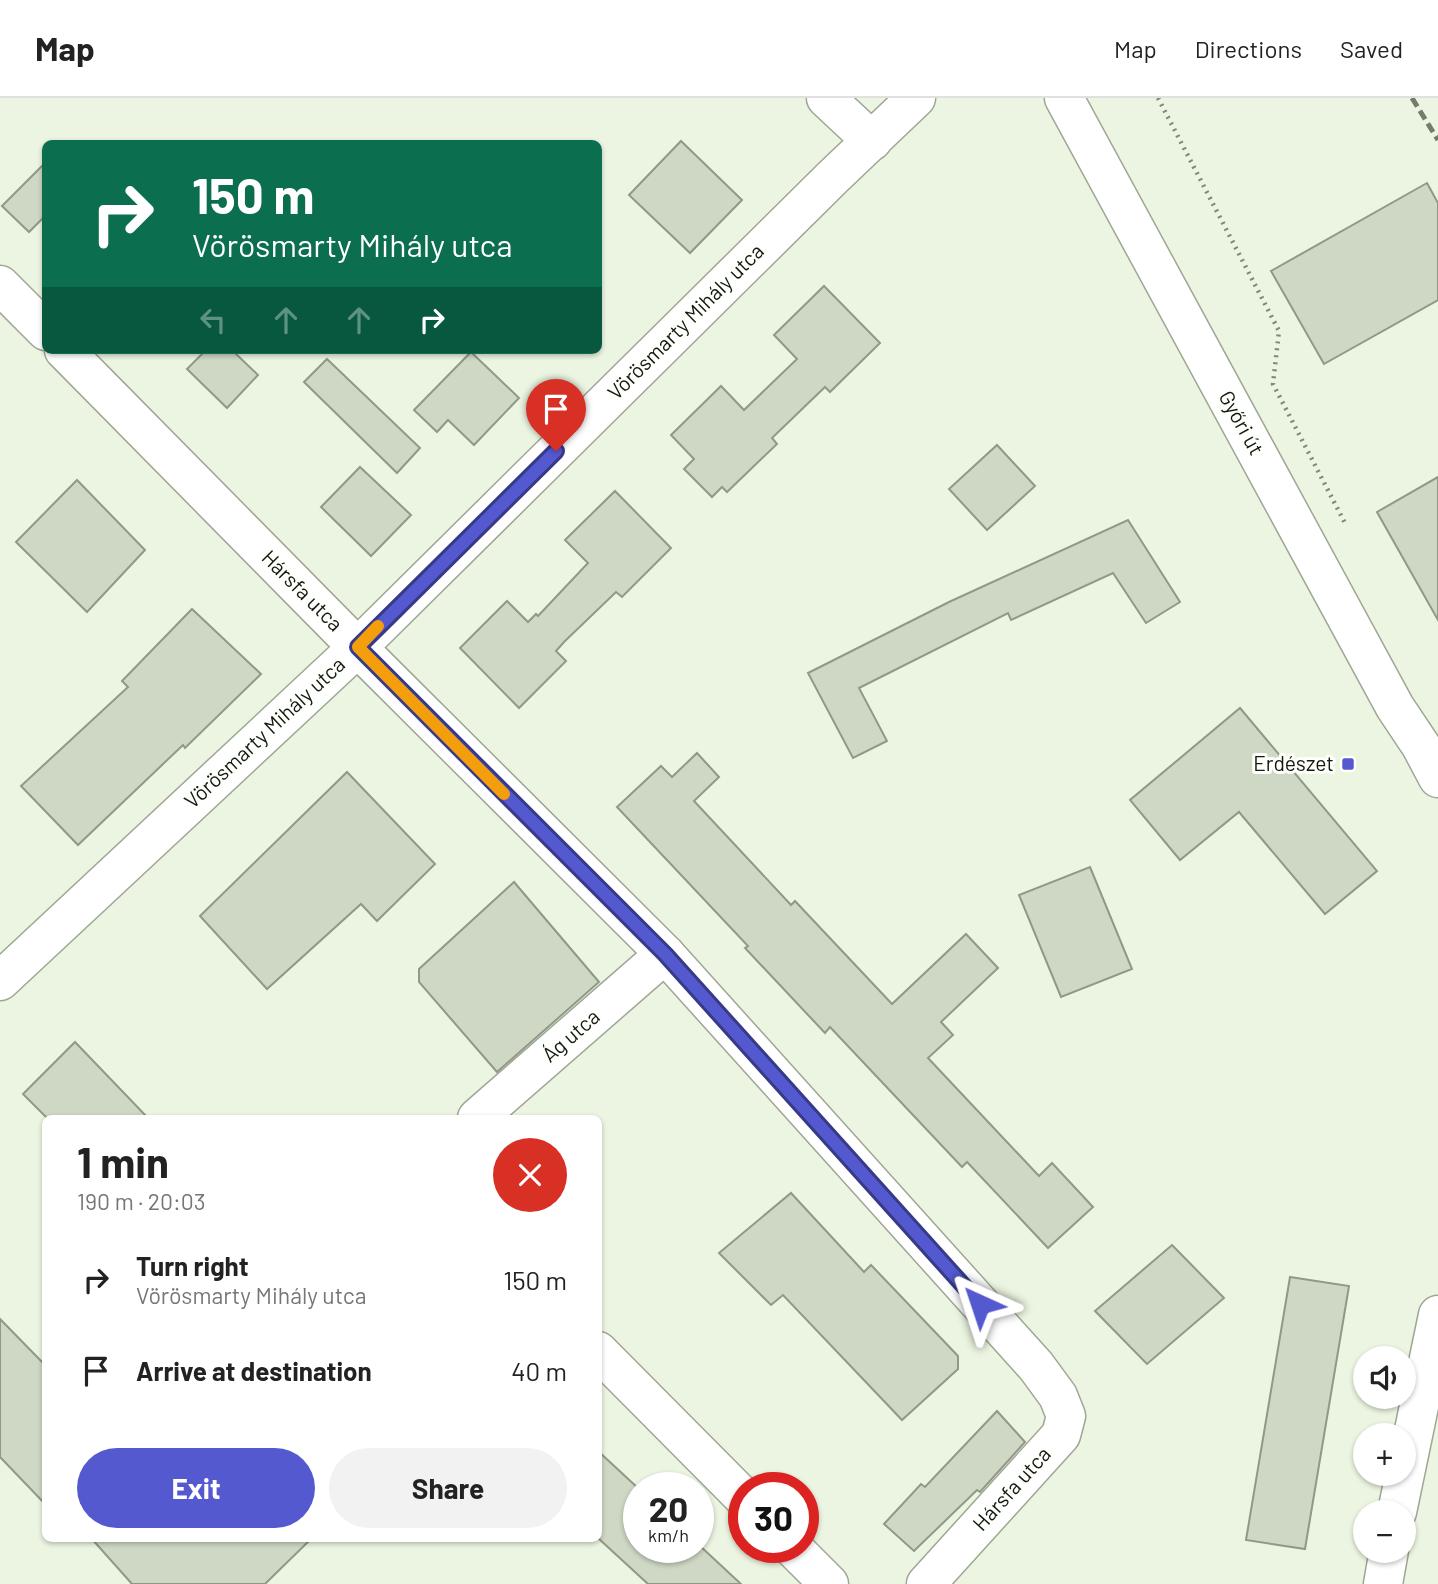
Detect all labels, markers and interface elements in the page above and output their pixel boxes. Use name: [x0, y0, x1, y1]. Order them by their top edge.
text: Map: [35, 28, 95, 68]
text: Map: [1114, 34, 1157, 63]
text: Directions: [1195, 34, 1302, 63]
text: Saved: [1340, 34, 1403, 63]
text: 150 m: [192, 165, 314, 224]
icon: right: [77, 168, 168, 259]
text: Vörösmarty Mihály utca: [192, 225, 513, 263]
street label: Vörösmarty Mihály utca: [602, 238, 768, 404]
icon: left: [194, 301, 232, 339]
icon: ahead: [267, 301, 305, 339]
icon: ahead: [340, 301, 378, 339]
icon: right: [413, 301, 451, 339]
pin: [526, 379, 586, 451]
street label: Győri út: [1215, 386, 1270, 459]
icon: arrive: [537, 390, 575, 428]
street label: Hársfa utca: [257, 544, 349, 636]
street label: Vörösmarty Mihály utca: [179, 651, 349, 813]
place label: Erdészet: [1253, 750, 1334, 775]
marker: Erdészet: [1340, 756, 1356, 772]
street label: Ág utca: [536, 1003, 604, 1067]
text: 1 min: [77, 1136, 169, 1186]
button: close: [493, 1138, 567, 1212]
text: 190 m · 20:03: [77, 1187, 206, 1215]
text: Turn right: [136, 1250, 249, 1281]
icon: right: [77, 1261, 115, 1299]
text: 150 m: [503, 1264, 567, 1295]
position arrow: [943, 1267, 1017, 1341]
text: Vörösmarty Mihály utca: [136, 1281, 366, 1309]
map controls: [1353, 1346, 1416, 1563]
button: sound: [1353, 1346, 1416, 1409]
icon: arrive: [77, 1352, 115, 1390]
text: Arrive at destination: [136, 1355, 372, 1386]
text: 40 m: [511, 1355, 567, 1386]
button: +: [1353, 1423, 1416, 1486]
street label: Hársfa utca: [967, 1441, 1055, 1535]
button: Exit: [77, 1448, 315, 1528]
button: Share: [329, 1448, 567, 1528]
speed limit sign: 30: [728, 1472, 819, 1563]
text: 20: [649, 1487, 688, 1529]
button: −: [1353, 1500, 1416, 1563]
text: km/h: [648, 1524, 689, 1546]

